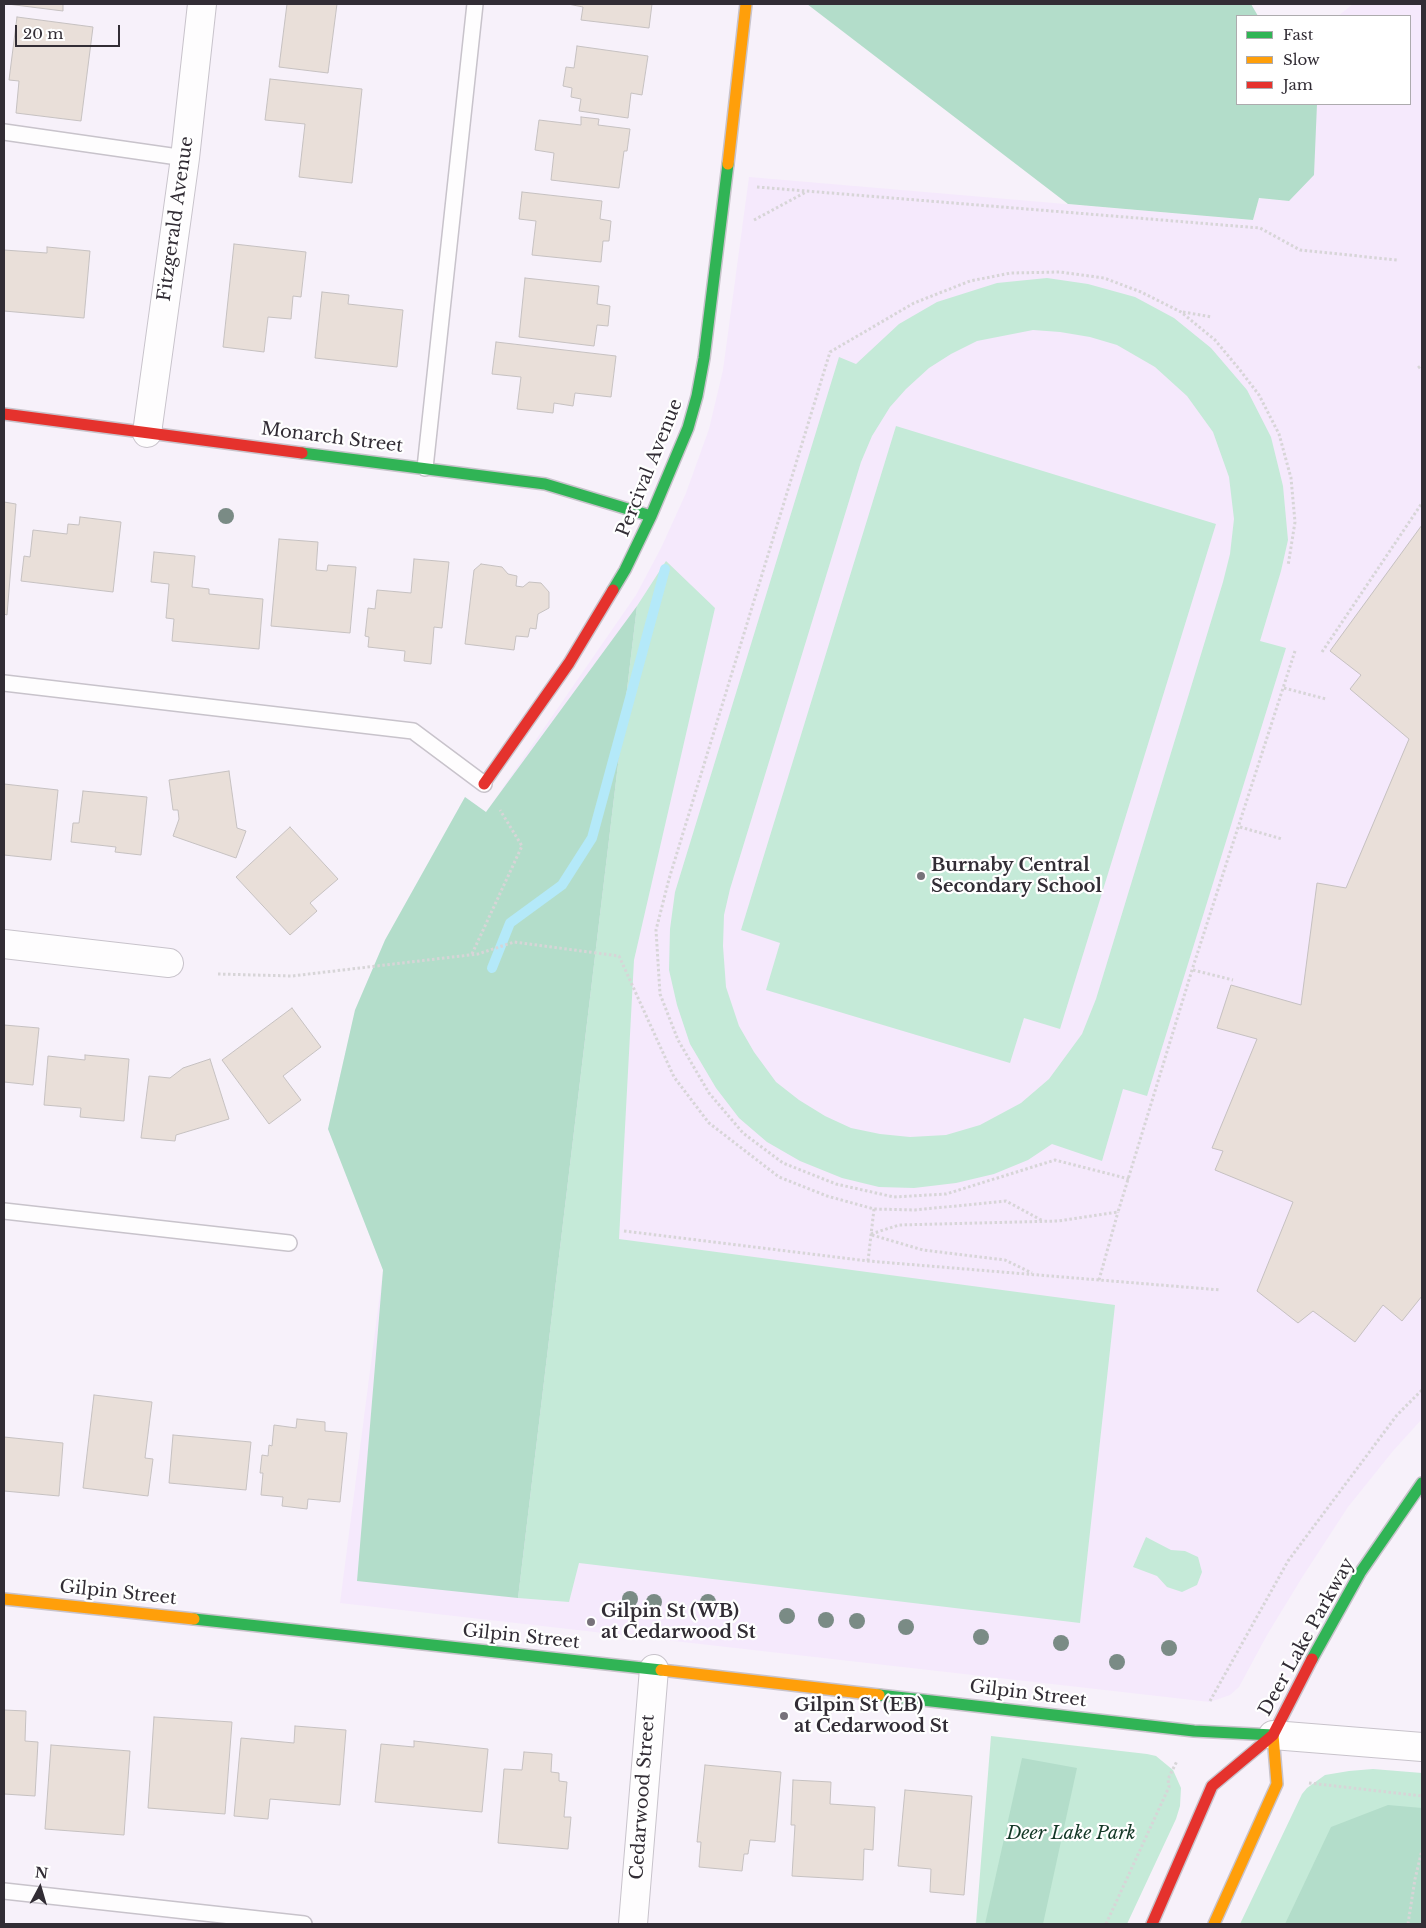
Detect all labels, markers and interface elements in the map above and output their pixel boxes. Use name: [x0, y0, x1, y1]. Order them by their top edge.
scale bar: [18, 15, 122, 47]
legend: [1236, 15, 1411, 105]
text: 20 m: [23, 24, 63, 43]
text: Fast: [1283, 25, 1313, 44]
text: Slow: [1283, 50, 1320, 69]
text: Jam: [1283, 75, 1313, 94]
street label: Fitzgerald Avenue: [154, 135, 198, 303]
street label: Percival Avenue: [613, 396, 687, 540]
street label: Monarch Street: [260, 419, 404, 457]
place label: Burnaby Central Secondary School: [931, 855, 1102, 898]
marker: Burnaby Central Secondary School: [915, 870, 927, 882]
street label: Deer Lake Parkway: [1255, 1554, 1359, 1720]
street label: Gilpin Street: [58, 1576, 178, 1610]
place label: Gilpin St (WB) at Cedarwood St: [601, 1601, 756, 1644]
marker: Gilpin St (WB) at Cedarwood St: [585, 1616, 597, 1628]
street label: Gilpin Street: [461, 1620, 581, 1654]
street label: Gilpin Street: [968, 1676, 1088, 1712]
place label: Gilpin St (EB) at Cedarwood St: [794, 1695, 949, 1738]
marker: Gilpin St (EB) at Cedarwood St: [778, 1710, 790, 1722]
street label: Cedarwood Street: [626, 1714, 660, 1880]
park label: Deer Lake Park: [1006, 1823, 1136, 1845]
north arrow: [15, 1863, 65, 1913]
text: N: [34, 1863, 49, 1883]

